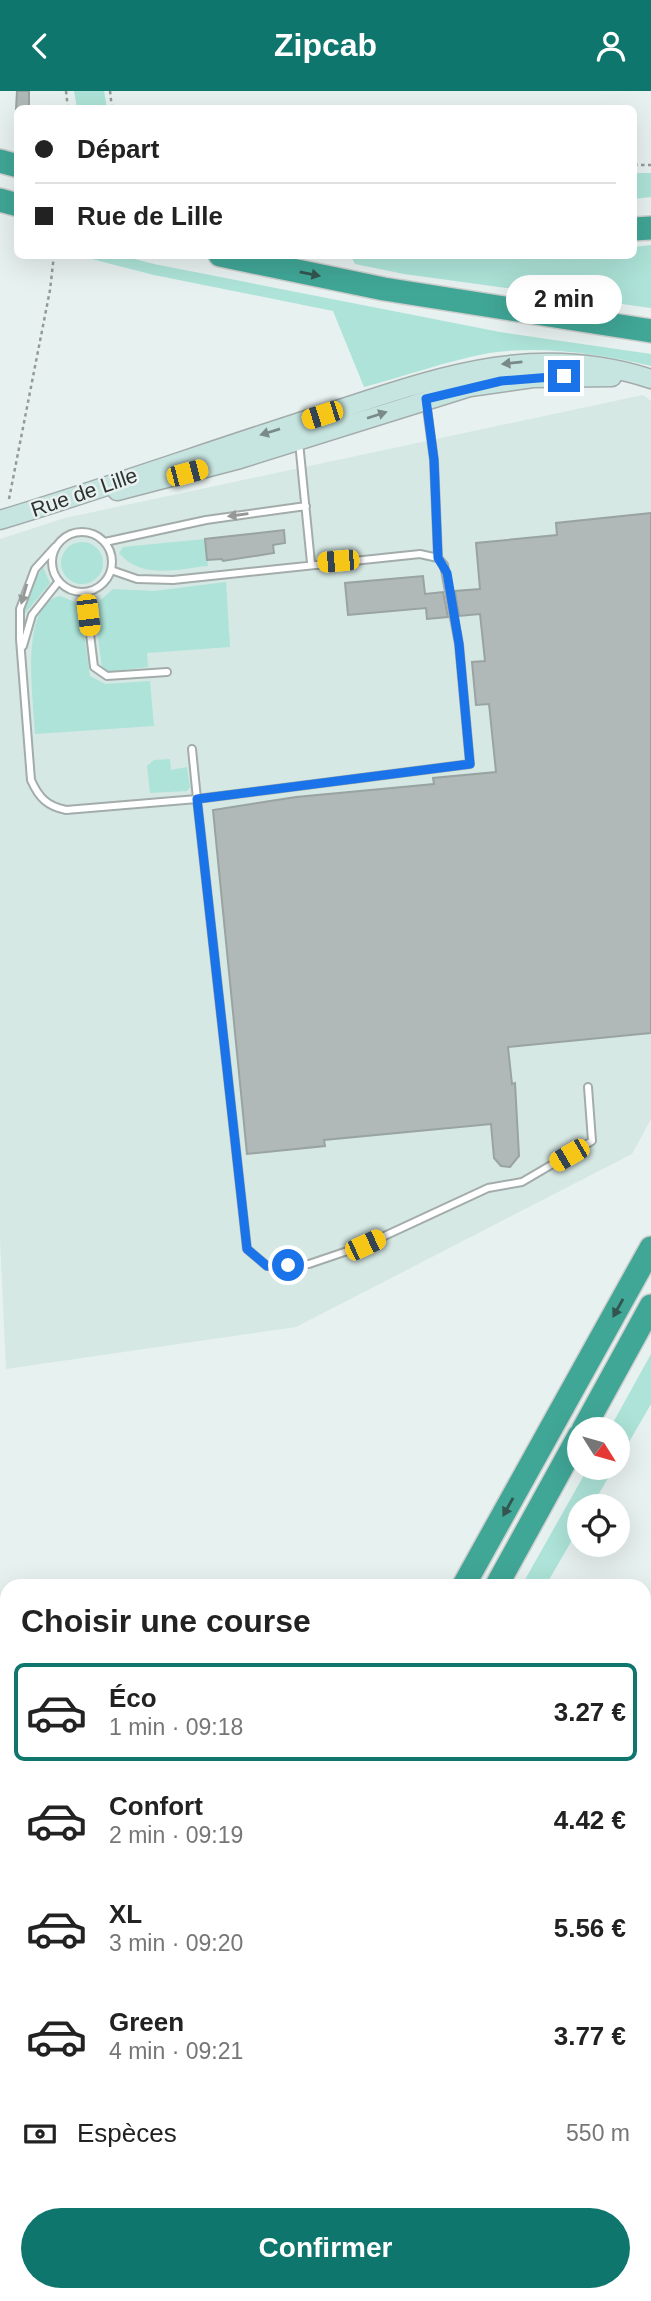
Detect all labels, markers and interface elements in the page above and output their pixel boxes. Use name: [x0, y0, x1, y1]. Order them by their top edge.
icon: back: [21, 27, 59, 65]
text: Zipcab: [274, 27, 377, 63]
icon: person: [592, 27, 630, 65]
text: Départ: [77, 134, 159, 164]
text: Rue de Lille: [77, 201, 223, 231]
one-way arrow: [299, 269, 321, 280]
callout: 2 min: [506, 275, 622, 323]
text: 2 min: [534, 286, 594, 312]
one-way arrow: [500, 358, 522, 369]
route end: [548, 360, 580, 392]
car: [299, 399, 346, 431]
one-way arrow: [366, 409, 387, 419]
one-way arrow: [259, 427, 280, 437]
car: [164, 457, 211, 489]
street label: Rue de Lille: [28, 463, 140, 521]
one-way arrow: [227, 510, 249, 521]
car: [317, 549, 360, 573]
one-way arrow: [19, 584, 29, 605]
car: [76, 593, 101, 637]
car: [546, 1135, 593, 1175]
car: [342, 1227, 389, 1263]
route start: [272, 1249, 304, 1281]
one-way arrow: [612, 1298, 624, 1318]
north arrow: [567, 1417, 630, 1481]
map controls: [567, 1417, 630, 1557]
button: locate: [567, 1494, 630, 1557]
one-way arrow: [502, 1497, 514, 1517]
text: Choisir une course: [21, 1603, 311, 1639]
icon: car: [25, 1681, 88, 1744]
text: Éco: [109, 1683, 157, 1713]
text: 3.27 €: [554, 1697, 626, 1727]
text: 1 min · 09:18: [109, 1714, 243, 1740]
icon: car: [25, 1789, 88, 1852]
text: Confort: [109, 1791, 203, 1821]
text: 4.42 €: [554, 1805, 626, 1835]
text: 2 min · 09:19: [109, 1822, 243, 1848]
icon: car: [25, 1897, 88, 1960]
text: XL: [109, 1899, 142, 1929]
text: 5.56 €: [554, 1913, 626, 1943]
text: 3 min · 09:20: [109, 1930, 243, 1956]
icon: car: [25, 2005, 88, 2068]
text: Green: [109, 2007, 184, 2037]
text: 3.77 €: [554, 2021, 626, 2051]
text: 4 min · 09:21: [109, 2038, 243, 2064]
icon: cash: [21, 2115, 59, 2153]
text: Espèces: [77, 2118, 177, 2148]
text: 550 m: [566, 2120, 630, 2146]
button: Confirmer: [21, 2208, 630, 2288]

